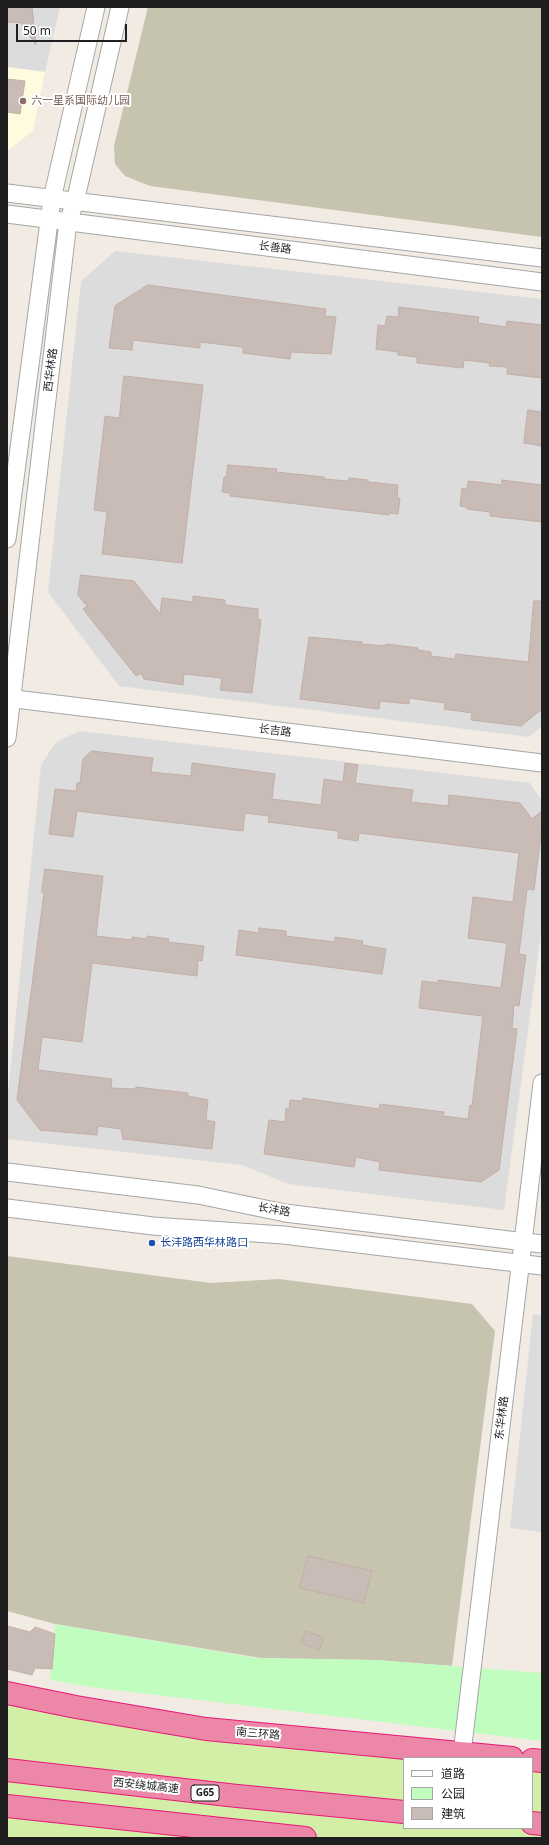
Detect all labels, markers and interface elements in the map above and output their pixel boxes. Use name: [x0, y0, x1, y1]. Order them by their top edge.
scale bar: [18, 16, 129, 42]
text: 50 m: [23, 22, 51, 39]
place label: 六一星系国际幼儿园: [31, 94, 130, 108]
marker: 六一星系国际幼儿园: [18, 96, 28, 106]
street label: 长善路: [258, 239, 292, 257]
street label: 西华林路: [42, 347, 60, 393]
street label: 长吉路: [258, 722, 292, 740]
street label: 长沣路: [257, 1201, 291, 1219]
place label: 长沣路西华林路口: [160, 1236, 248, 1250]
marker: 长沣路西华林路口: [147, 1238, 157, 1248]
street label: 东华林路: [493, 1395, 511, 1441]
street label: 南三环路: [236, 1726, 280, 1742]
legend: [403, 1757, 533, 1829]
text: 道路: [441, 1765, 465, 1782]
street label: 西安绕城高速: [112, 1776, 180, 1796]
road number: G65: [191, 1785, 219, 1801]
text: 公园: [441, 1785, 465, 1802]
text: 建筑: [441, 1805, 465, 1822]

